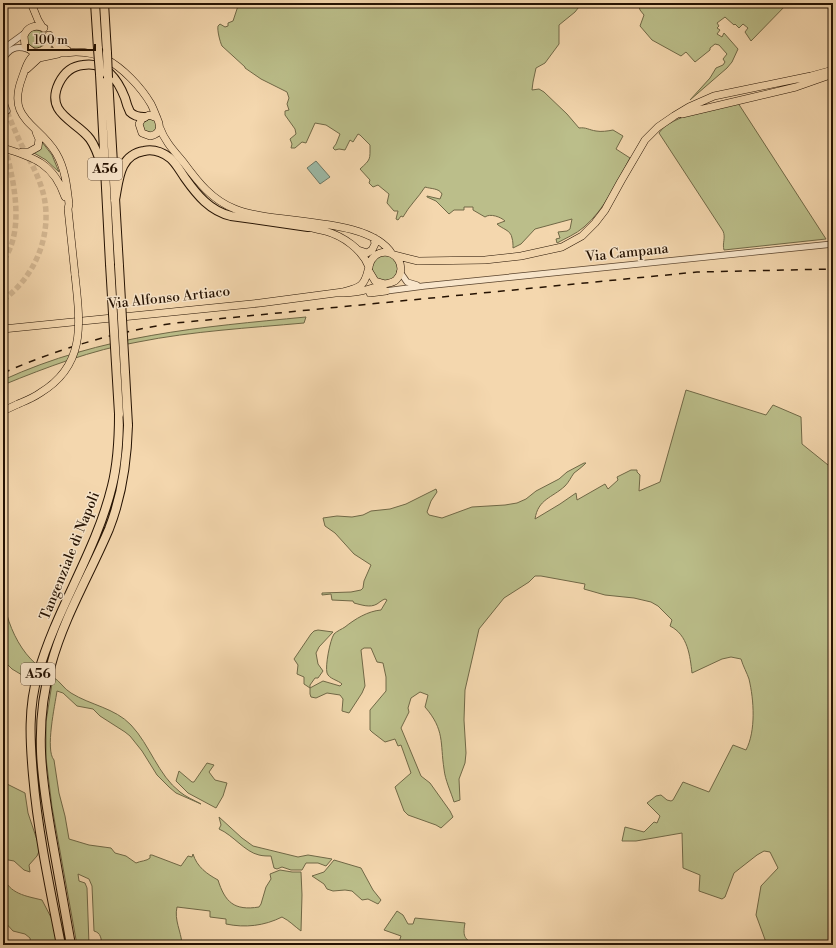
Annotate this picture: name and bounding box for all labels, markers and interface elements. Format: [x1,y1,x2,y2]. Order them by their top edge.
scale bar [28,26,95,52]
text: 100 m [34,33,68,48]
road number: A56 [88,158,122,180]
street label: Via Campana [584,240,670,266]
street label: Via Alfonso Artiaco [106,283,231,313]
street label: Tangenziale di Napoli [36,489,104,623]
road number: A56 [21,663,55,685]

